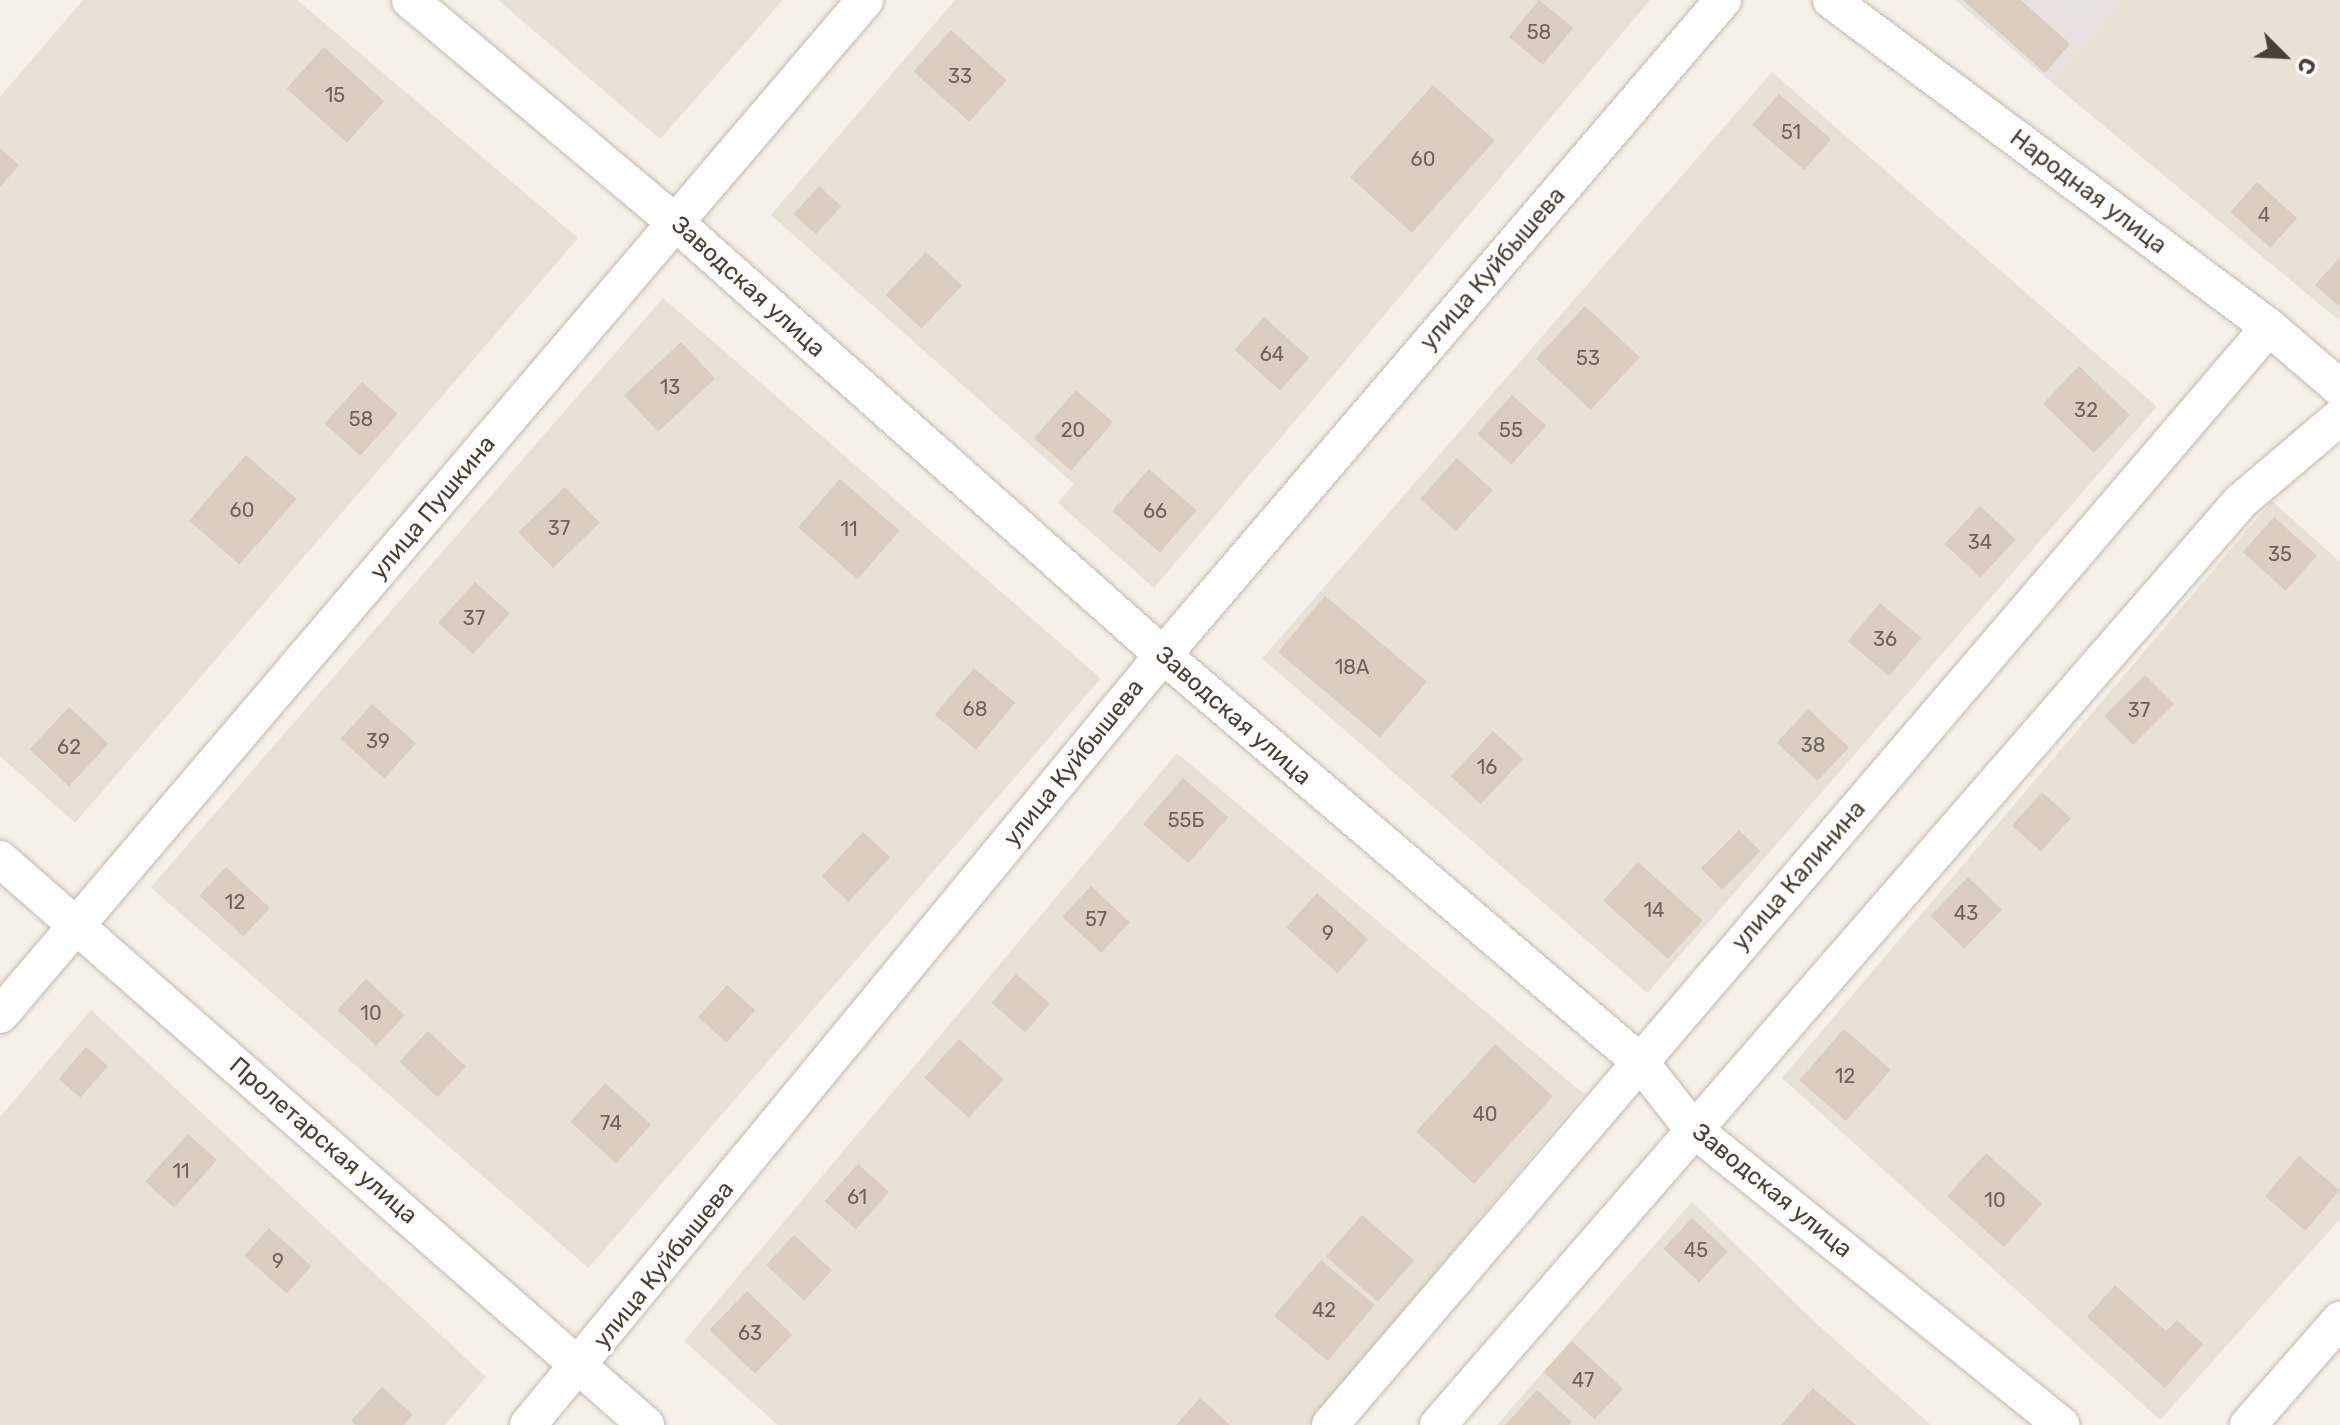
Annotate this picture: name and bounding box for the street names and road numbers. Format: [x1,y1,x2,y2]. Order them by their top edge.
street label: Народная улица [2004,124,2172,260]
street label: улица Куйбышева [1414,182,1572,356]
street label: Заводская улица [665,210,831,364]
street label: улица Пушкина [364,430,502,586]
street label: Заводская улица [1149,640,1317,792]
street label: улица Куйбышева [998,674,1150,852]
street label: улица Калинина [1726,795,1872,957]
street label: Пролетарская улица [223,1052,423,1230]
street label: Заводская улица [1686,1118,1858,1264]
street label: улица Куйбышева [588,1176,740,1354]

